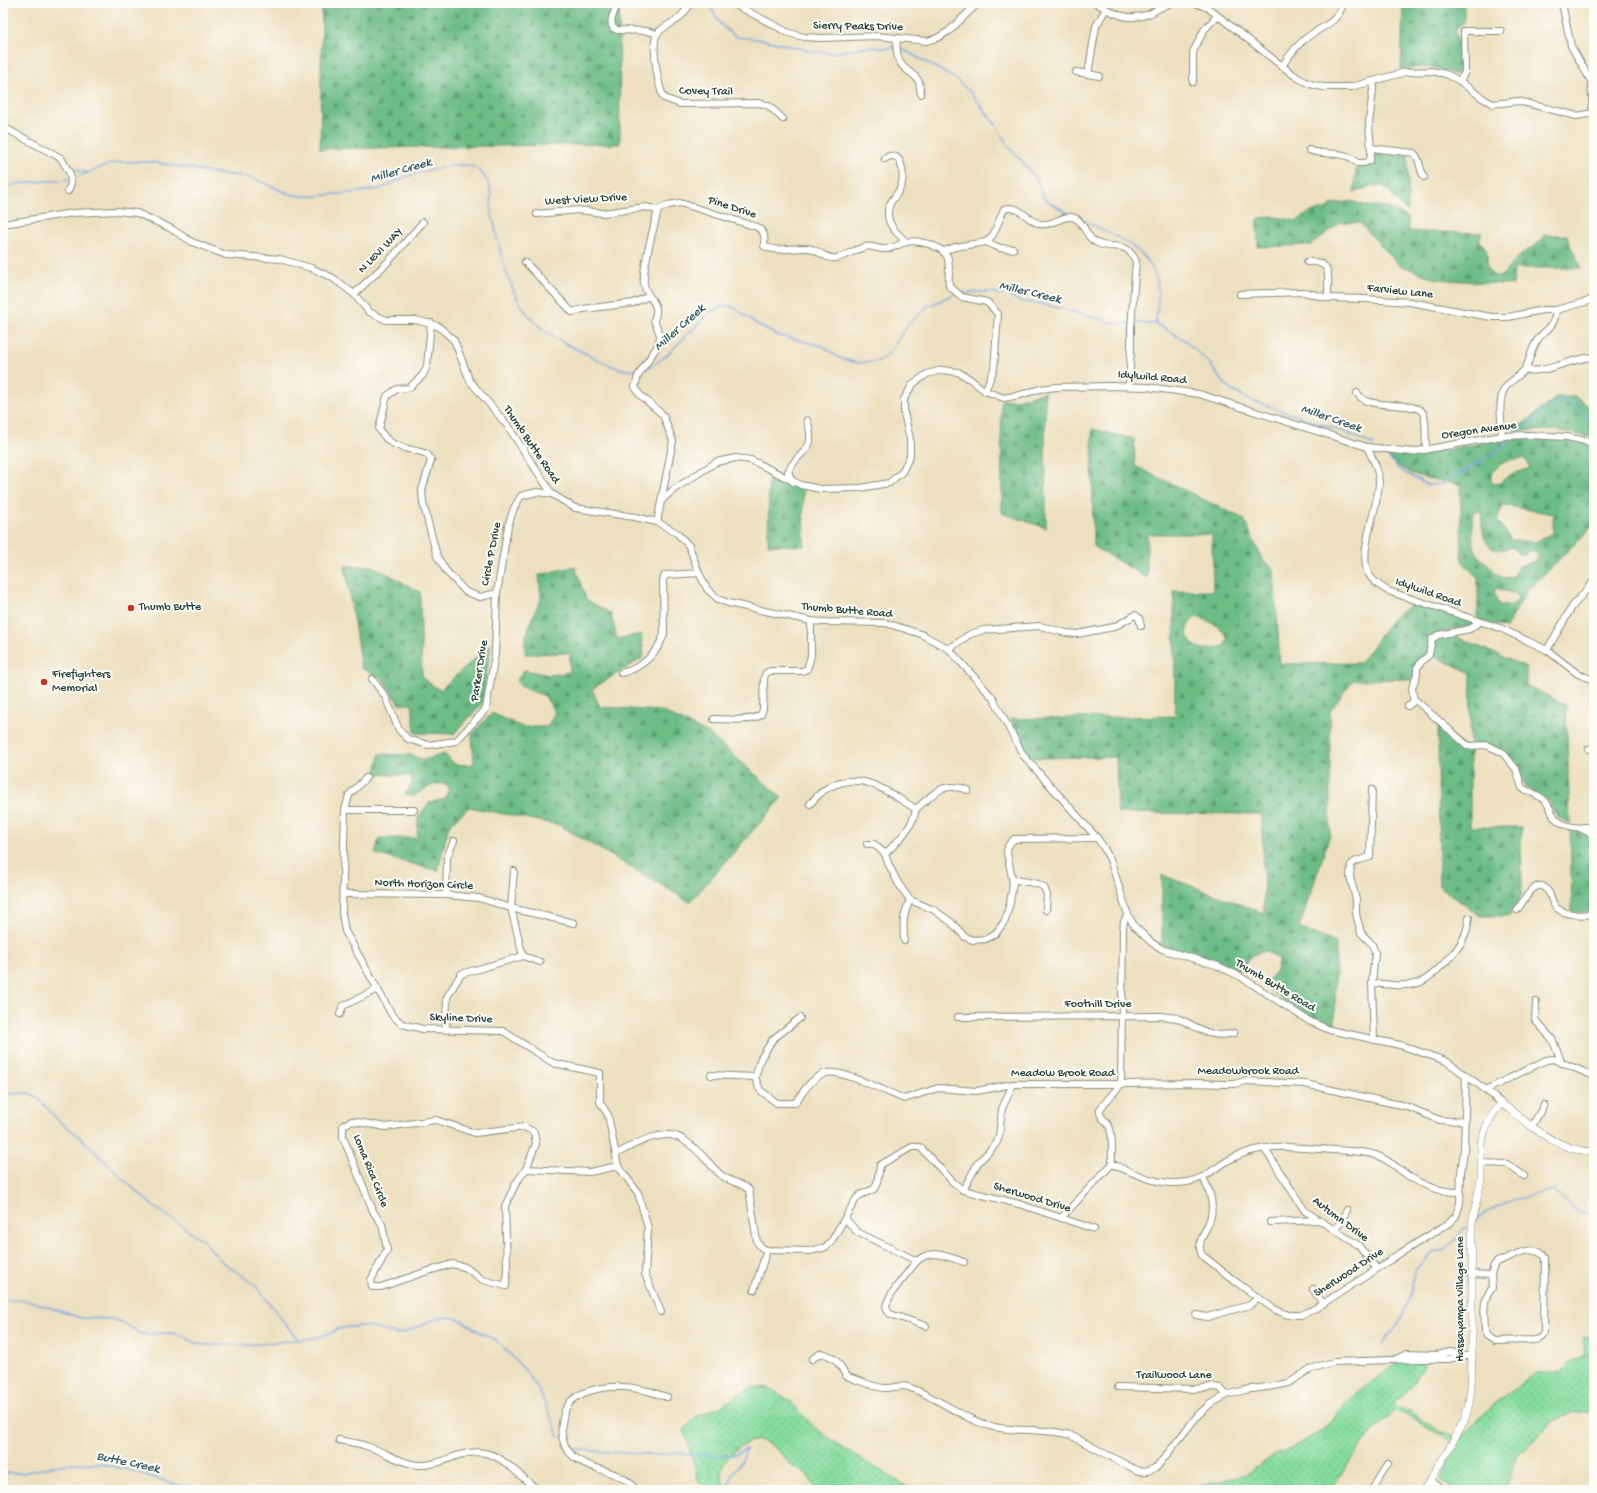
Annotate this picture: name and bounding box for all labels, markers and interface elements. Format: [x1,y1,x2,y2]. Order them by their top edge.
street label: Sierry Peaks Drive [813,19,904,35]
street label: Covey Trail [679,85,733,99]
water label: Miller Creek [369,155,434,187]
street label: West View Drive [545,191,628,209]
street label: Pine Drive [705,193,759,223]
street label: N LEVI WAY [356,225,406,277]
water label: Miller Creek [998,279,1063,308]
street label: Farview Lane [1365,281,1434,303]
water label: Miller Creek [652,301,709,355]
street label: Idylwild Road [1117,368,1188,388]
street label: Thumb Butte Road [499,402,563,488]
water label: Miller Creek [1299,402,1364,437]
street label: Oregon Avenue [1441,419,1518,443]
street label: Circle P Drive [479,520,505,587]
street label: Idylwild Road [1393,575,1464,611]
street label: Thumb Butte Road [800,600,894,622]
place label: Thumb Butte [138,601,202,615]
marker: Thumb Butte [126,603,136,613]
street label: Parker Drive [468,638,492,704]
place label: Firefighters Memorial [51,668,111,696]
marker: Firefighters Memorial [39,677,49,687]
street label: North Horizon Circle [374,876,474,894]
street label: Thumb Butte Road [1231,956,1319,1016]
street label: Foothill Drive [1064,998,1132,1012]
street label: Skyline Drive [429,1011,494,1027]
street label: Meadowbrook Road [1197,1065,1300,1079]
street label: Meadow Brook Road [1011,1067,1116,1081]
street label: Loma Rica Circle [349,1133,391,1210]
street label: Sherwood Drive [992,1180,1073,1217]
street label: Autumn Drive [1309,1194,1371,1246]
street label: Hassayampa Village Lane [1454,1235,1468,1362]
street label: Sherwood Drive [1312,1245,1387,1301]
street label: Trailwood Lane [1135,1369,1212,1383]
water label: Butte Creek [95,1449,162,1477]

